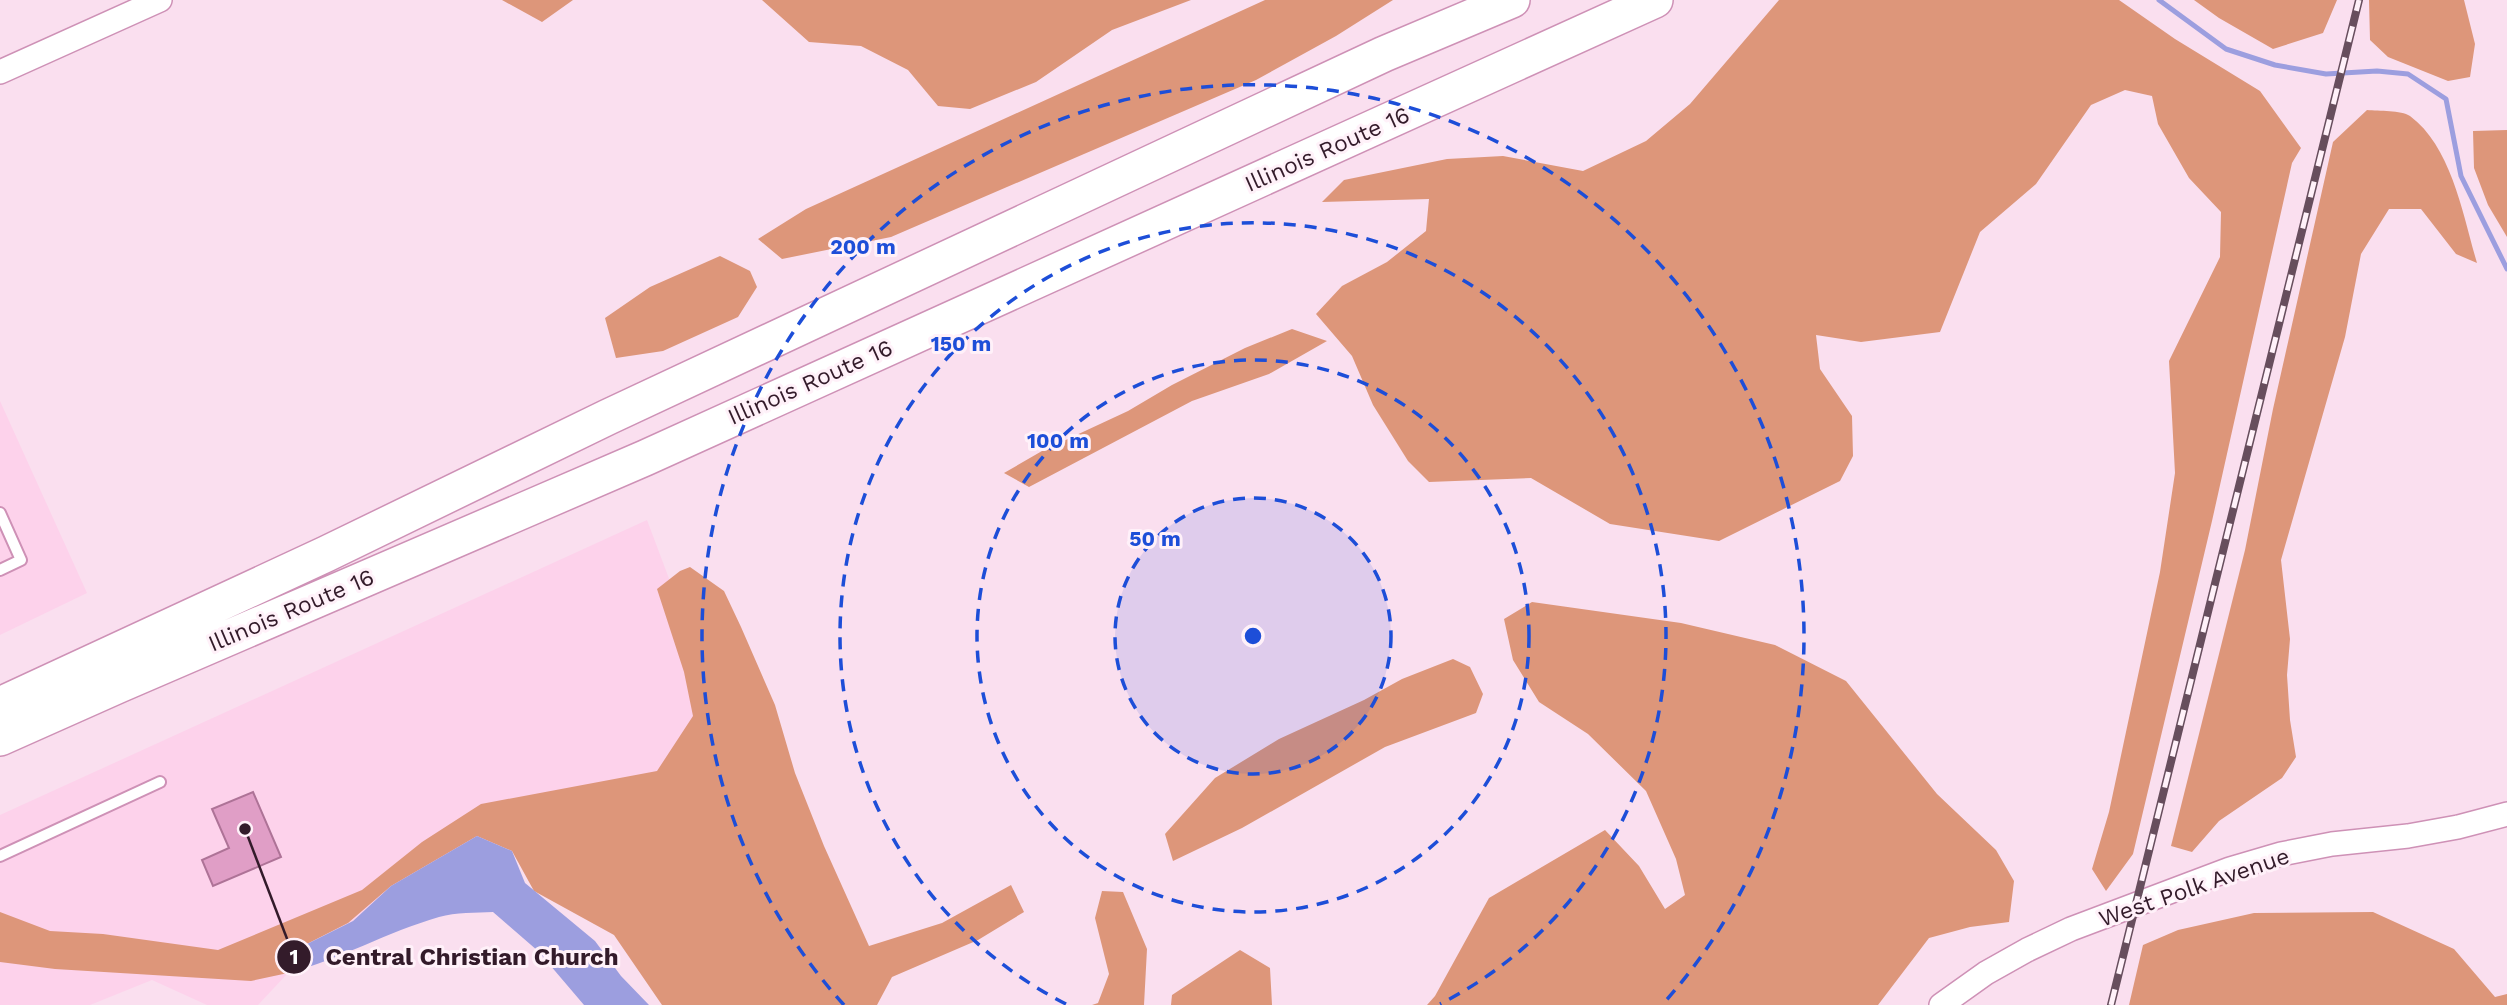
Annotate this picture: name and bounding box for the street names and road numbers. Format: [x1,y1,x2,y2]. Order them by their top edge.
street label: Illinois Route 16 [1241,101,1414,198]
street label: Illinois Route 16 [724,334,897,431]
street label: Illinois Route 16 [204,563,378,657]
street label: West Polk Avenue [2095,842,2293,933]

